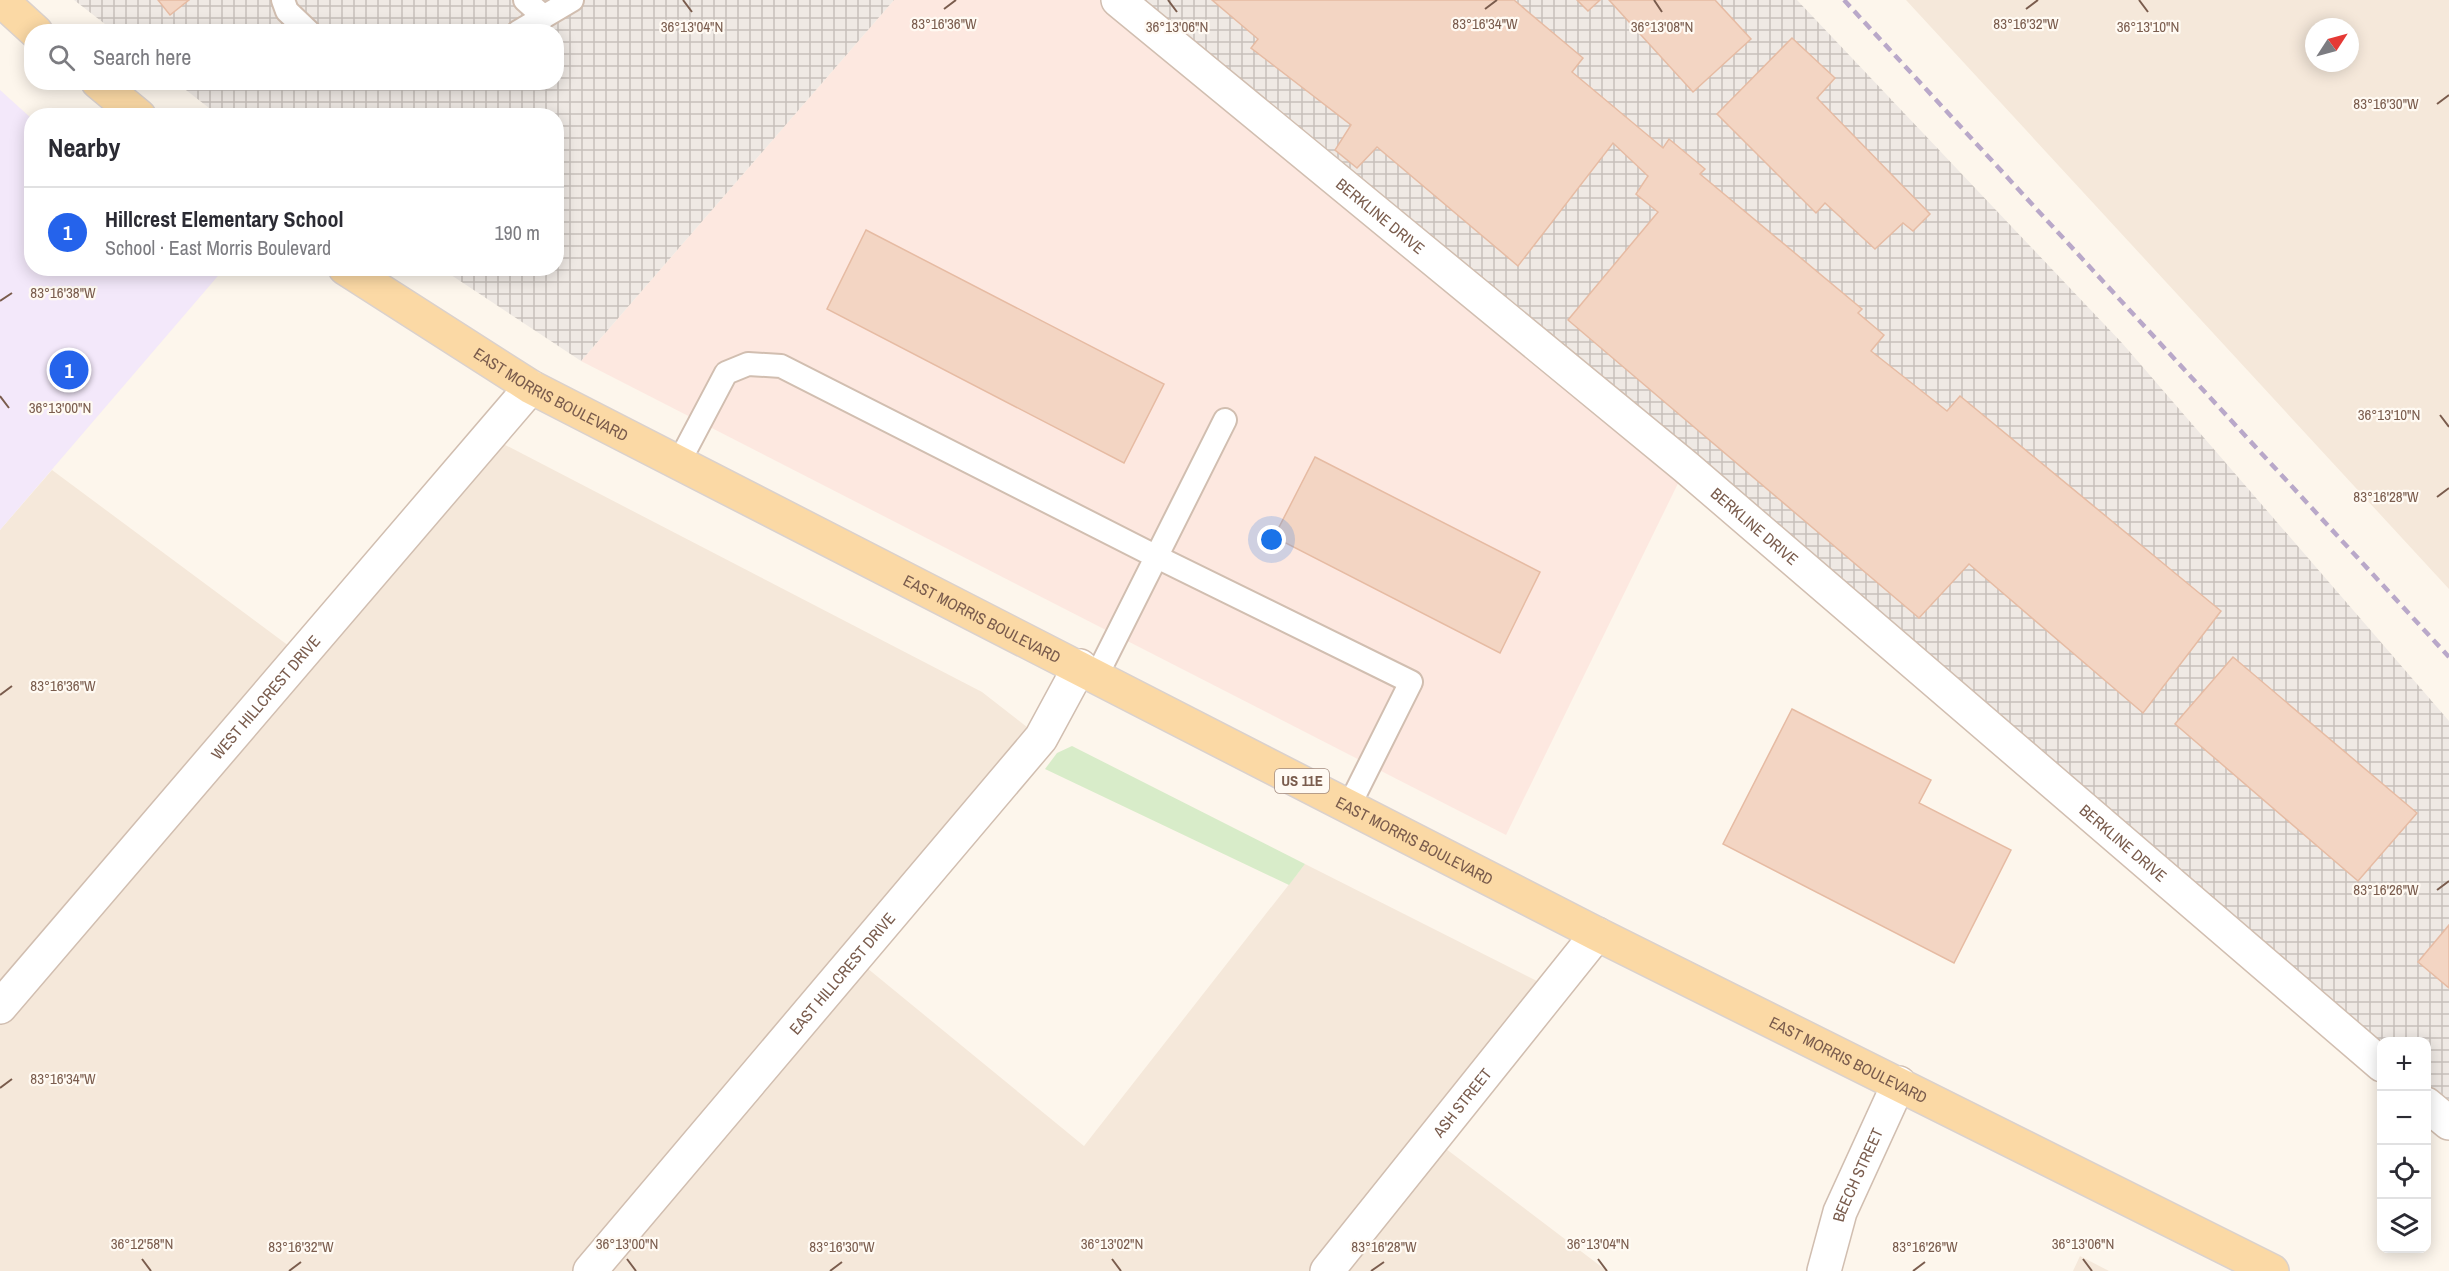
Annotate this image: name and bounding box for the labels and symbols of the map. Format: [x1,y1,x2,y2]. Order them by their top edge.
text: 83°16'36"W [911,13,977,34]
text: 83°16'34"W [1452,13,1518,34]
text: 83°16'32"W [1993,13,2059,34]
text: 36°13'04"N [661,16,723,37]
text: 36°13'06"N [1146,16,1208,37]
text: 36°13'08"N [1631,16,1693,37]
text: 36°13'10"N [2117,16,2179,37]
north arrow [2305,18,2359,72]
text: 83°16'30"W [2353,93,2419,114]
street label: BERKLINE DRIVE [1332,173,1430,259]
text: 83°16'38"W [30,282,96,303]
street label: EAST MORRIS BOULEVARD [470,342,632,446]
pin: 1 [50,348,88,392]
text: 36°13'00"N [29,397,91,418]
text: 36°13'10"N [2358,404,2420,425]
street label: BERKLINE DRIVE [1706,482,1803,570]
text: 83°16'28"W [2353,486,2419,507]
your location [1257,525,1286,554]
street label: EAST MORRIS BOULEVARD [900,569,1065,668]
street label: WEST HILLCREST DRIVE [206,630,325,764]
text: 83°16'36"W [30,675,96,696]
road number: US 11E [1275,769,1329,793]
street label: EAST MORRIS BOULEVARD [1332,791,1497,890]
street label: BERKLINE DRIVE [2075,799,2172,887]
text: 83°16'26"W [2353,879,2419,900]
street label: EAST HILLCREST DRIVE [784,908,900,1039]
street label: EAST MORRIS BOULEVARD [1766,1011,1931,1108]
street label: ASH STREET [1427,1063,1496,1142]
text: 83°16'34"W [30,1068,96,1089]
street label: BEECH STREET [1827,1124,1888,1224]
text: 36°12'58"N [111,1233,173,1254]
text: 36°13'00"N [596,1233,658,1254]
text: 36°13'02"N [1081,1233,1143,1254]
text: 36°13'04"N [1567,1233,1629,1254]
text: 36°13'06"N [2052,1233,2114,1254]
text: 83°16'32"W [268,1236,334,1257]
text: 83°16'30"W [809,1236,875,1257]
text: 83°16'28"W [1351,1236,1417,1257]
text: 83°16'26"W [1892,1236,1958,1257]

